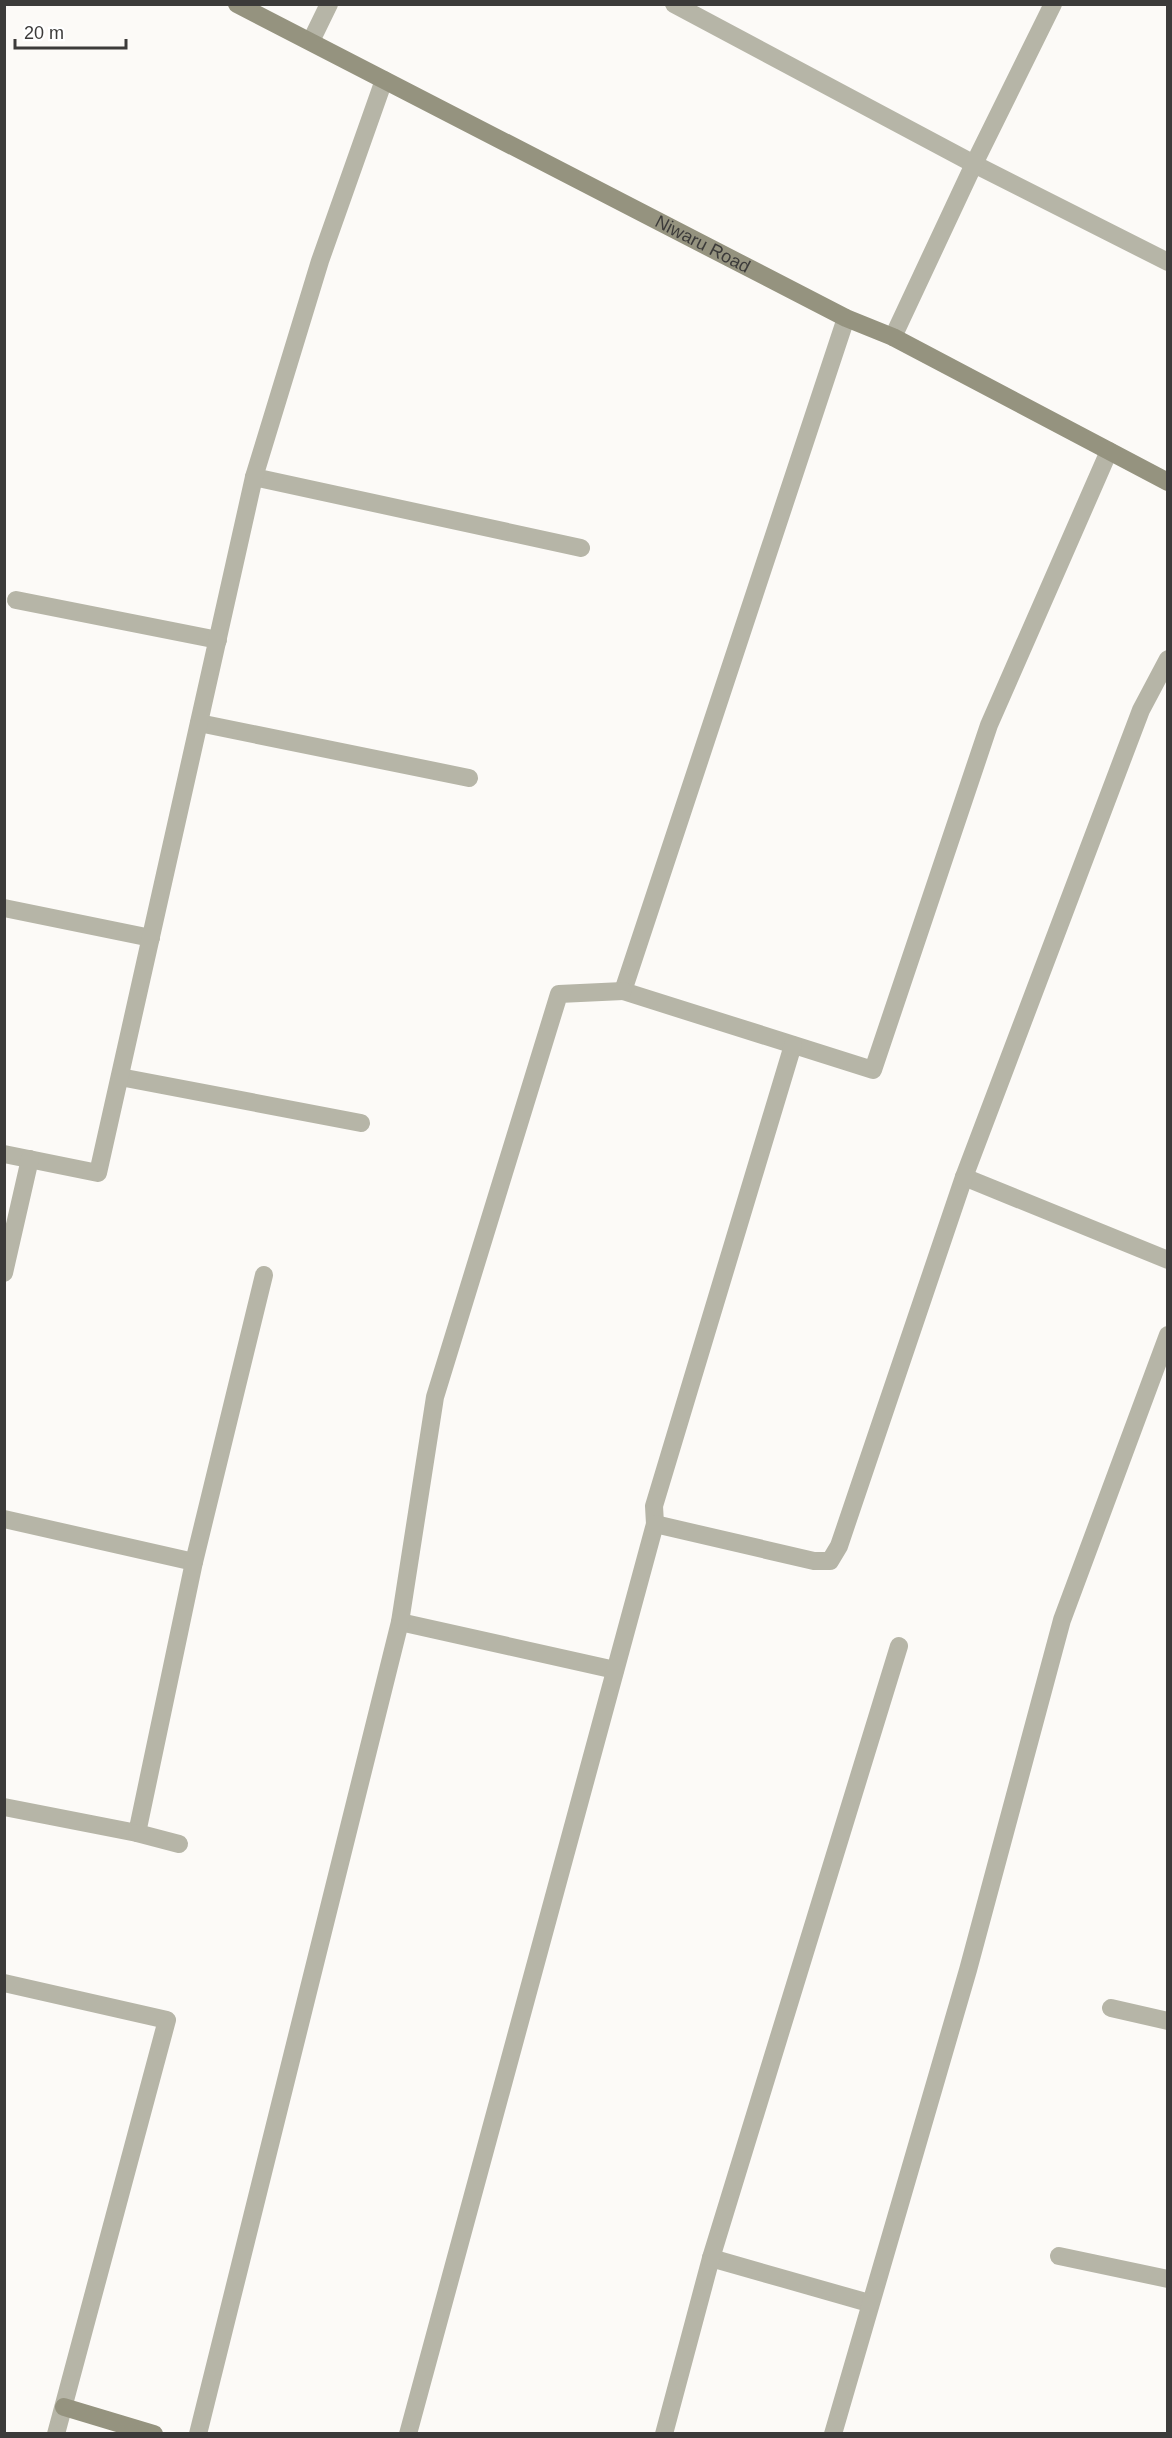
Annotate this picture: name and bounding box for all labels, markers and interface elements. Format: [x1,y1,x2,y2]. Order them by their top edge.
scale bar [15,12,126,50]
text: 20 m [24,23,64,43]
street label: Niwaru Road [652,211,754,277]

